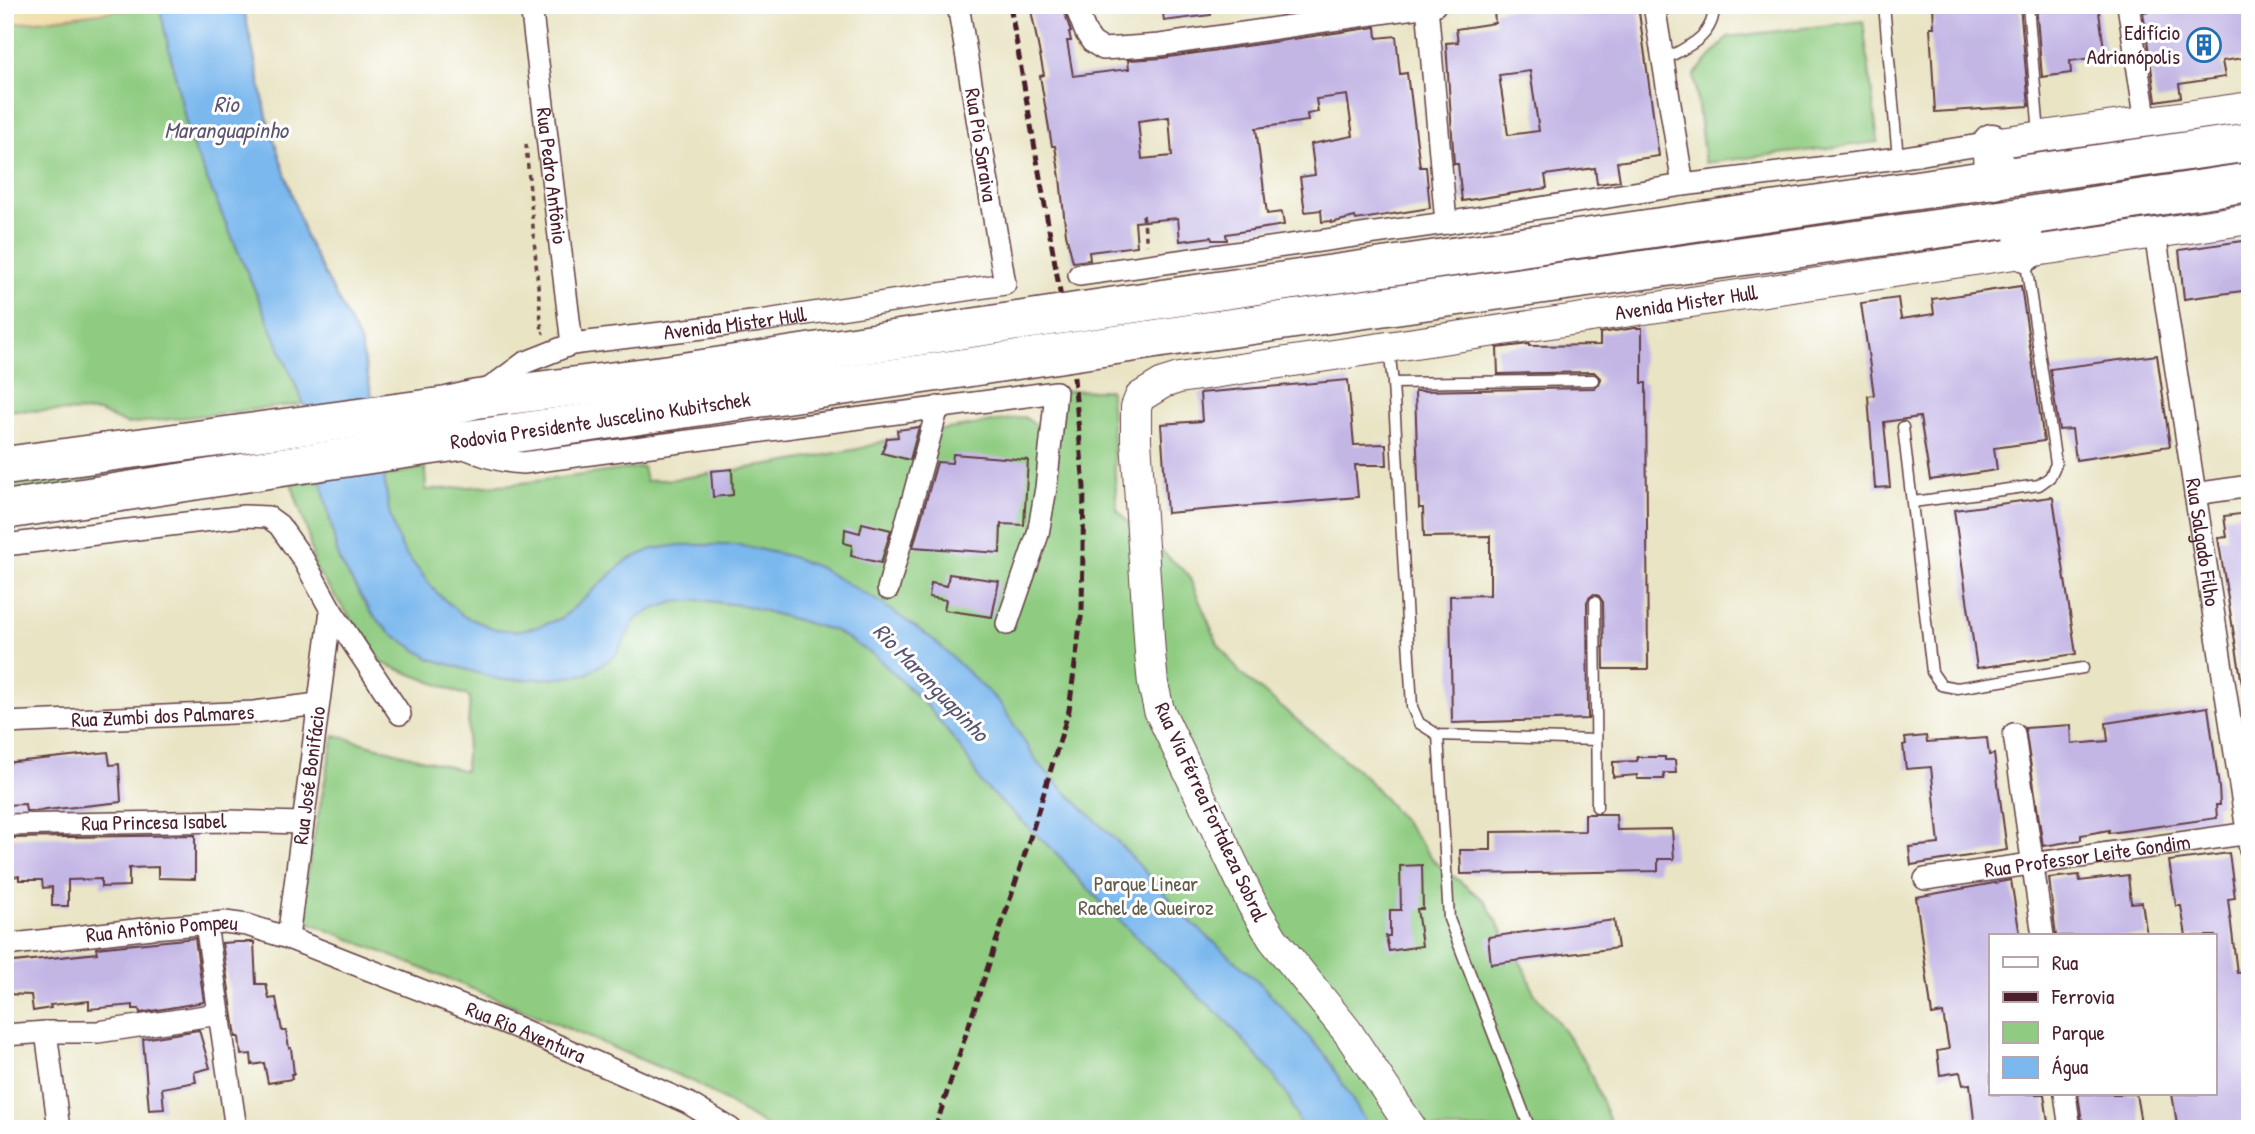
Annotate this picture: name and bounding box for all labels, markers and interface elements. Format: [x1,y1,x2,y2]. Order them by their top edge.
place label: Edifício Adrianópolis [2087,18,2180,71]
building icon: Edifício Adrianópolis [2185,26,2223,64]
street label: Rua Pio Saraiva [958,86,1005,204]
water label: Rio Maranguapinho [164,88,290,146]
street label: Rua Pedro Antônio [530,106,575,246]
street label: Avenida Mister Hull [1613,277,1760,327]
street label: Avenida Mister Hull [662,299,809,347]
street label: Rodovia Presidente Juscelino Kubitschek [448,384,752,456]
street label: Rua Salgado Filho [2179,476,2227,608]
water label: Rio Maranguapinho [866,616,997,750]
street label: Rua Zumbi dos Palmares [71,697,255,734]
street label: Rua Via Férrea Fortaleza Sobral [1148,697,1275,927]
street label: Rua José Bonifácio [285,705,332,846]
street label: Rua Princesa Isabel [81,806,227,838]
street label: Rua Professor Leite Gondim [1982,827,2192,884]
park label: Parque Linear Rachel de Queiroz [1078,869,1214,922]
street label: Rua Antônio Pompeu [84,907,241,950]
legend [1989,934,2216,1096]
text: Rua [2052,948,2078,977]
text: Ferrovia [2051,982,2114,1011]
street label: Rua Rio Aventura [462,994,590,1070]
text: Parque [2052,1018,2105,1047]
text: Água [2052,1052,2088,1081]

